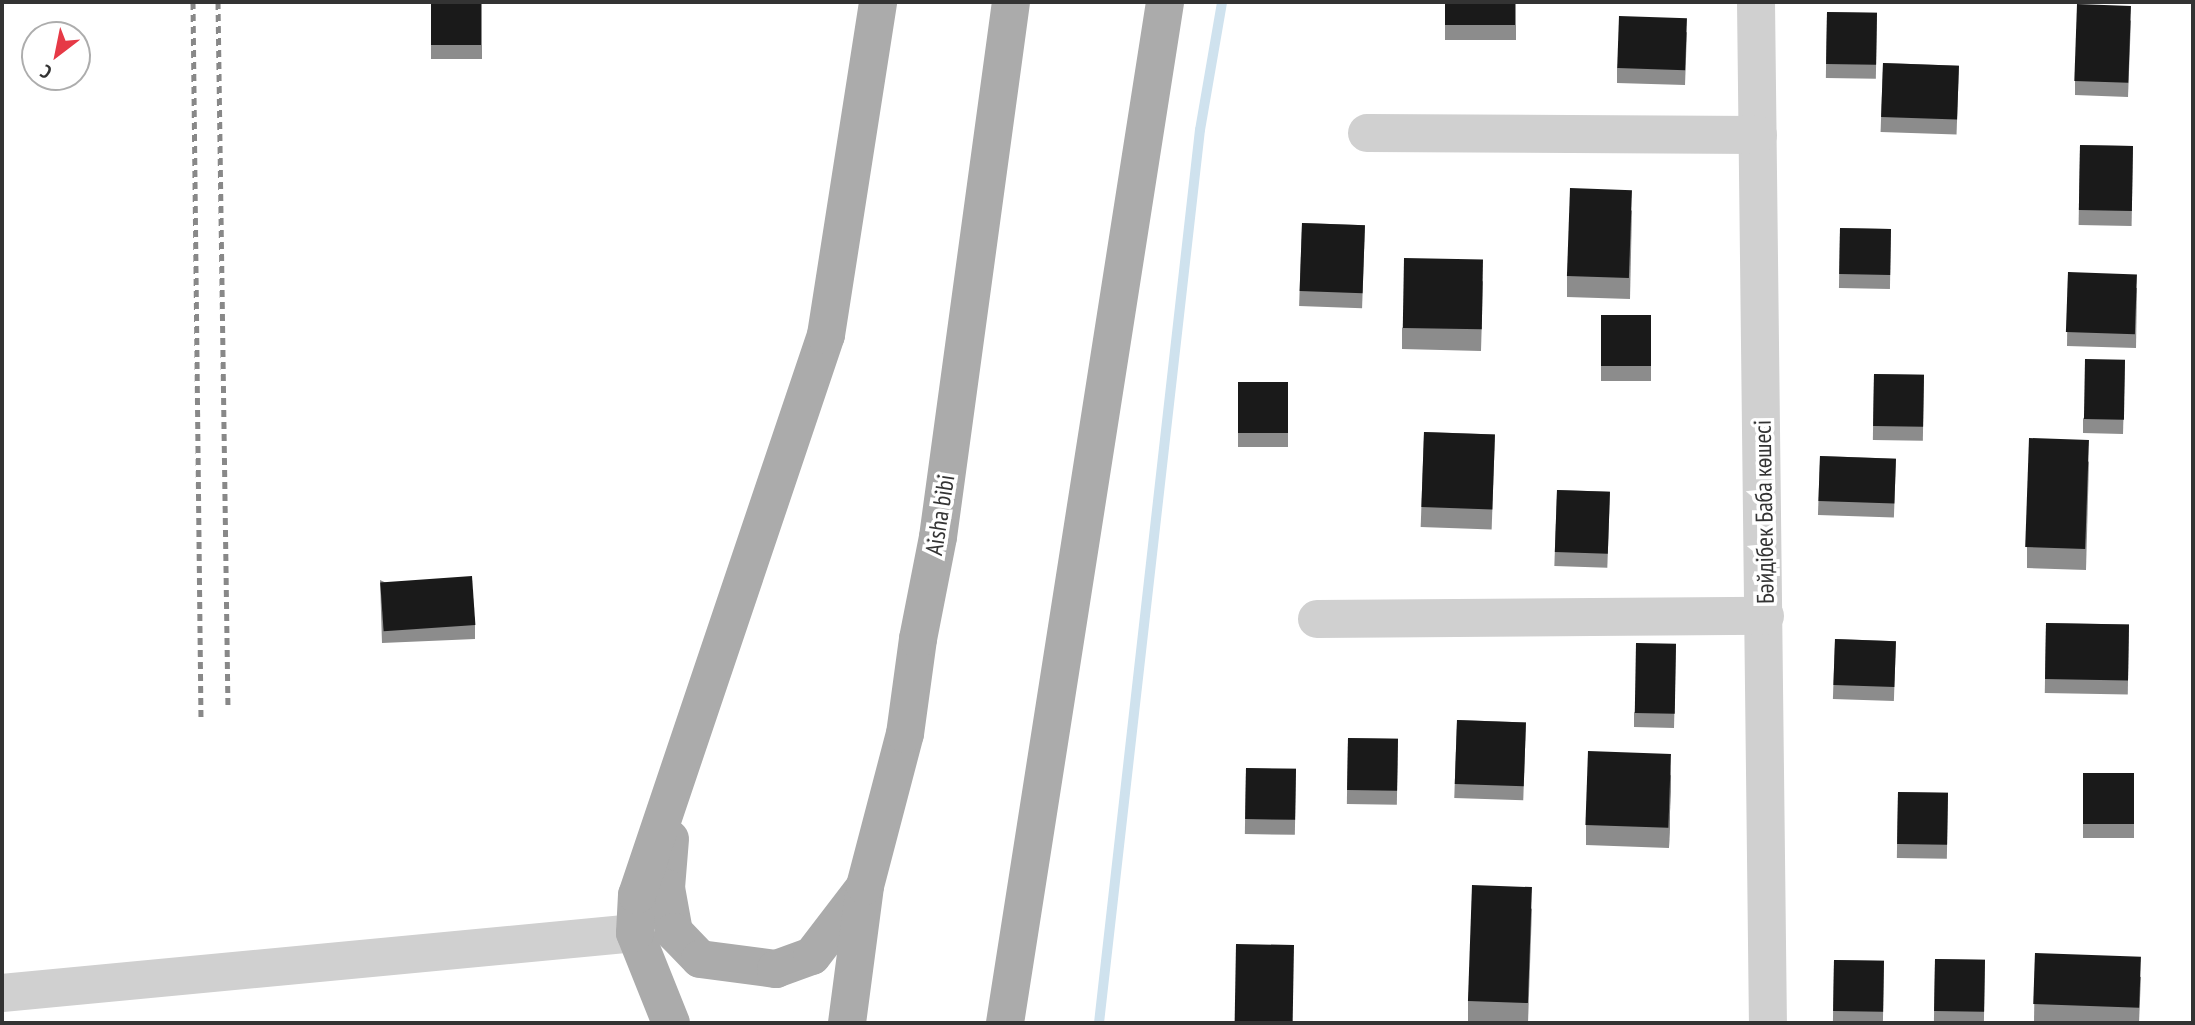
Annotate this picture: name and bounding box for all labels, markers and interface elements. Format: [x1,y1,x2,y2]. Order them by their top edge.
north arrow [21,21,91,91]
text: С [36,60,56,85]
street label: Бәйдібек Баба көшесі [1748,420,1780,604]
street label: Aisha bibi [919,473,961,557]

